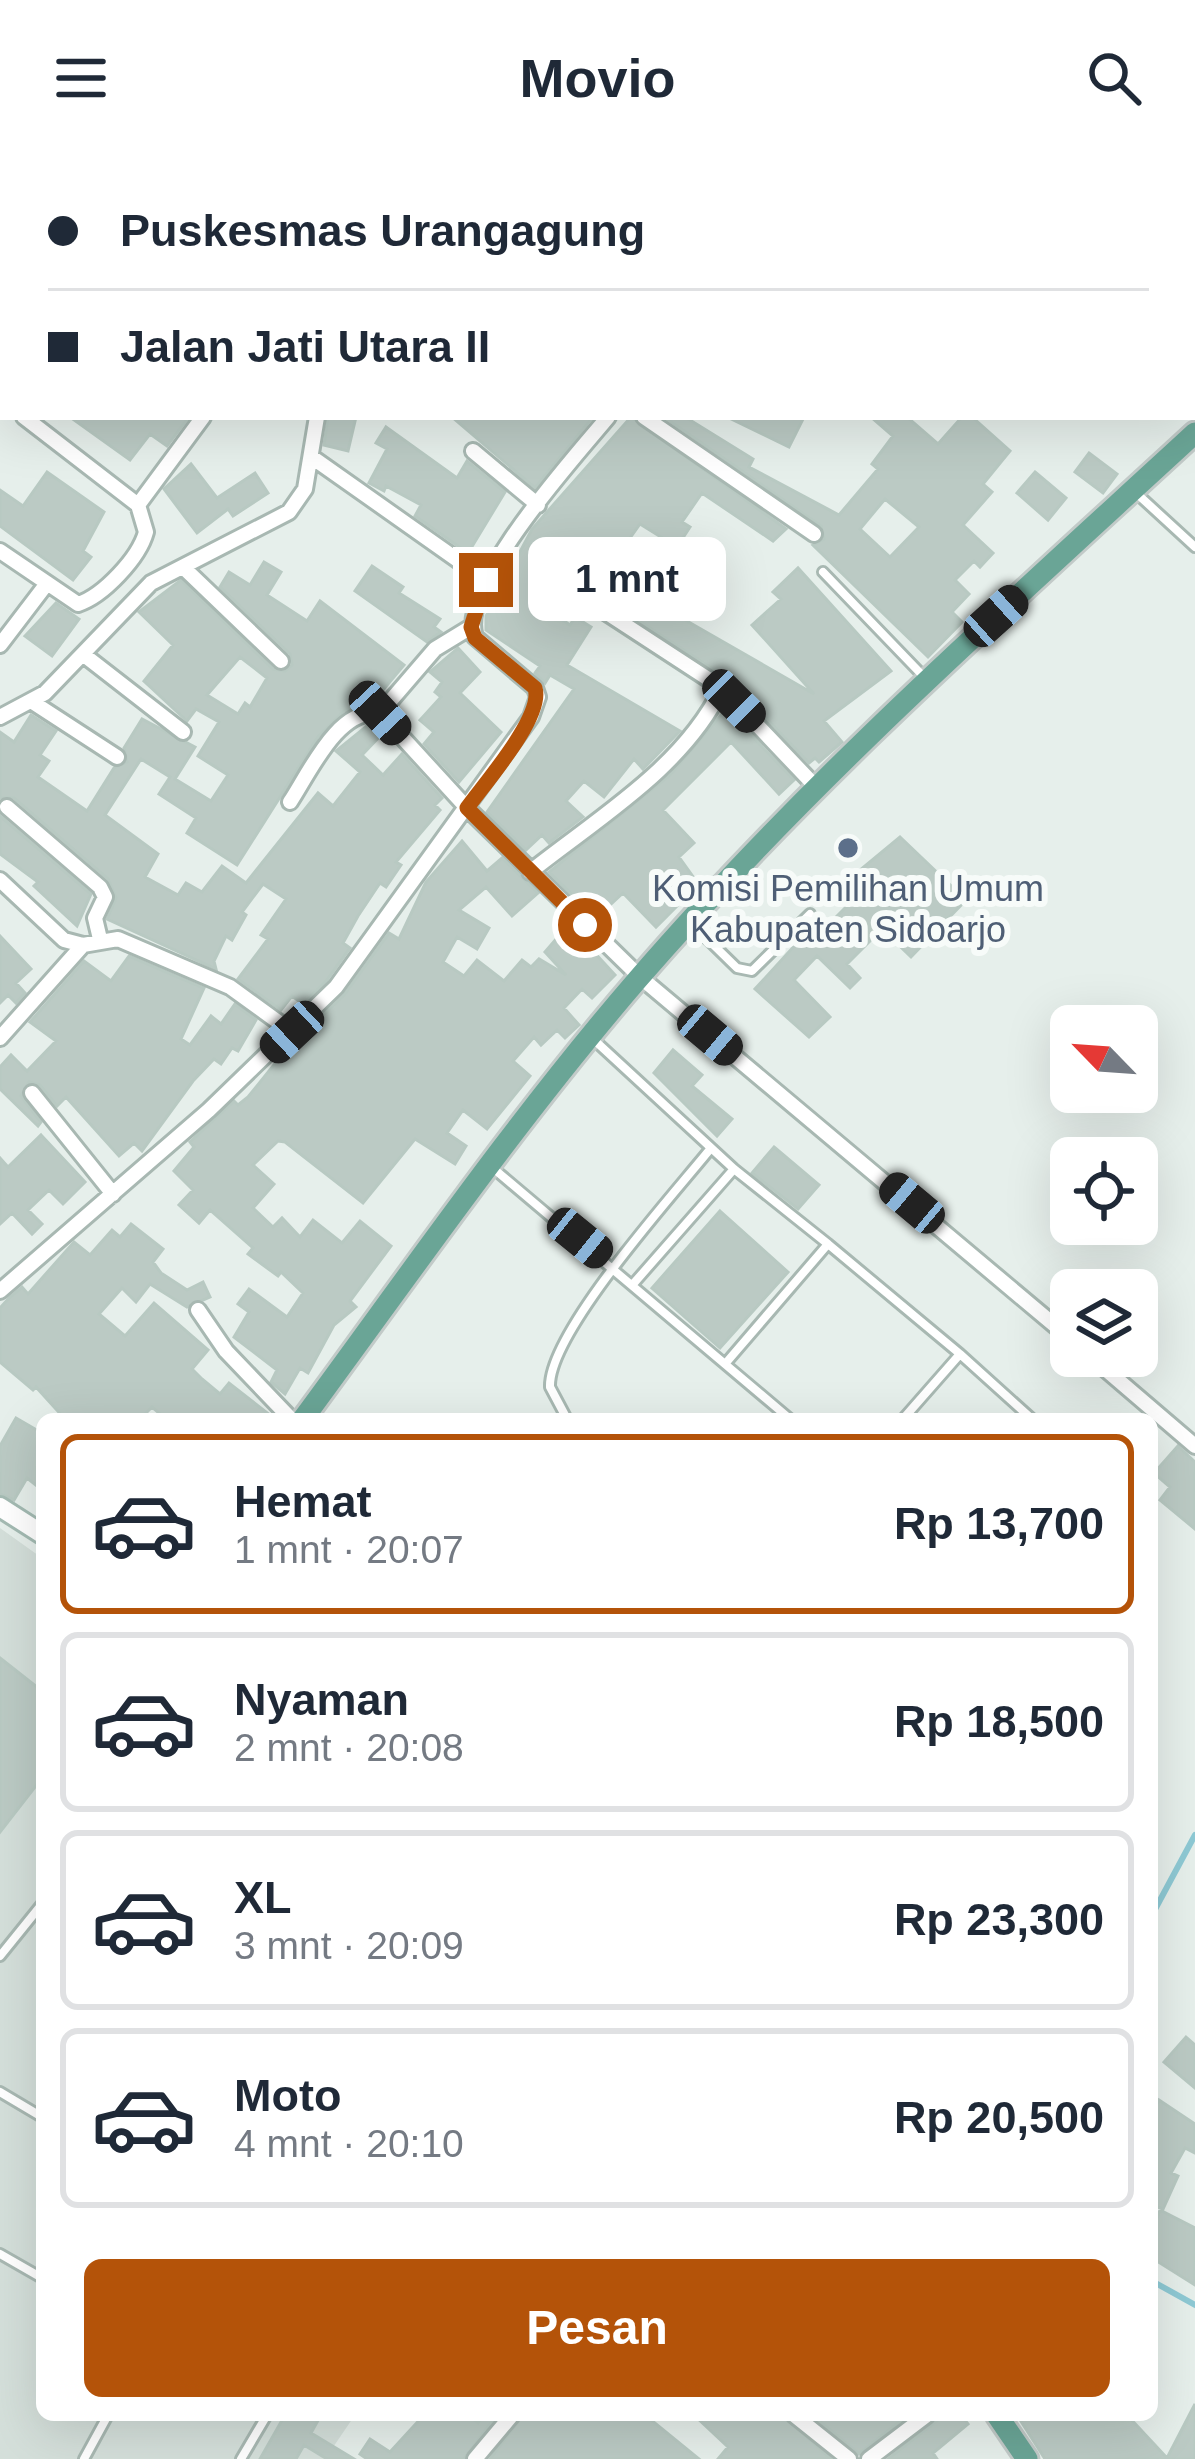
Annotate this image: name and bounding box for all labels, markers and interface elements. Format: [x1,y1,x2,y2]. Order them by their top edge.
icon: menu [48,45,114,111]
icon: search [1081,45,1147,111]
text: Movio [520,48,676,108]
text: Puskesmas Urangagung [120,205,645,256]
text: Jalan Jati Utara II [120,321,490,372]
callout: 1 mnt [528,538,726,622]
route end [459,553,513,607]
text: 1 mnt [575,557,679,600]
car [957,579,1035,653]
car [696,663,772,739]
car [342,674,418,752]
marker: Komisi Pemilihan Umum Kabupaten Sidoarjo [835,835,861,861]
place label: Komisi Pemilihan Umum Kabupaten Sidoarjo [652,868,1044,950]
route start [558,898,612,952]
car [253,994,331,1070]
car [671,998,749,1072]
north arrow [1050,1005,1158,1113]
map controls [1050,1005,1158,1377]
button: locate [1050,1137,1158,1245]
car [873,1166,951,1240]
car [541,1201,619,1275]
button: layers [1050,1269,1158,1377]
icon: car [90,1470,198,1578]
text: Hemat [234,1476,372,1527]
text: Rp 13,700 [894,1498,1104,1549]
text: 1 mnt · 20:07 [234,1528,464,1571]
icon: car [90,1668,198,1776]
text: Nyaman [234,1674,409,1725]
text: Rp 18,500 [894,1696,1104,1747]
text: 2 mnt · 20:08 [234,1726,464,1769]
icon: car [90,1866,198,1974]
text: XL [234,1872,292,1923]
text: Rp 23,300 [894,1894,1104,1945]
text: 3 mnt · 20:09 [234,1924,464,1967]
icon: car [90,2064,198,2172]
text: Moto [234,2070,341,2121]
text: Rp 20,500 [894,2092,1104,2143]
text: 4 mnt · 20:10 [234,2122,464,2165]
button: Pesan [84,2259,1110,2397]

